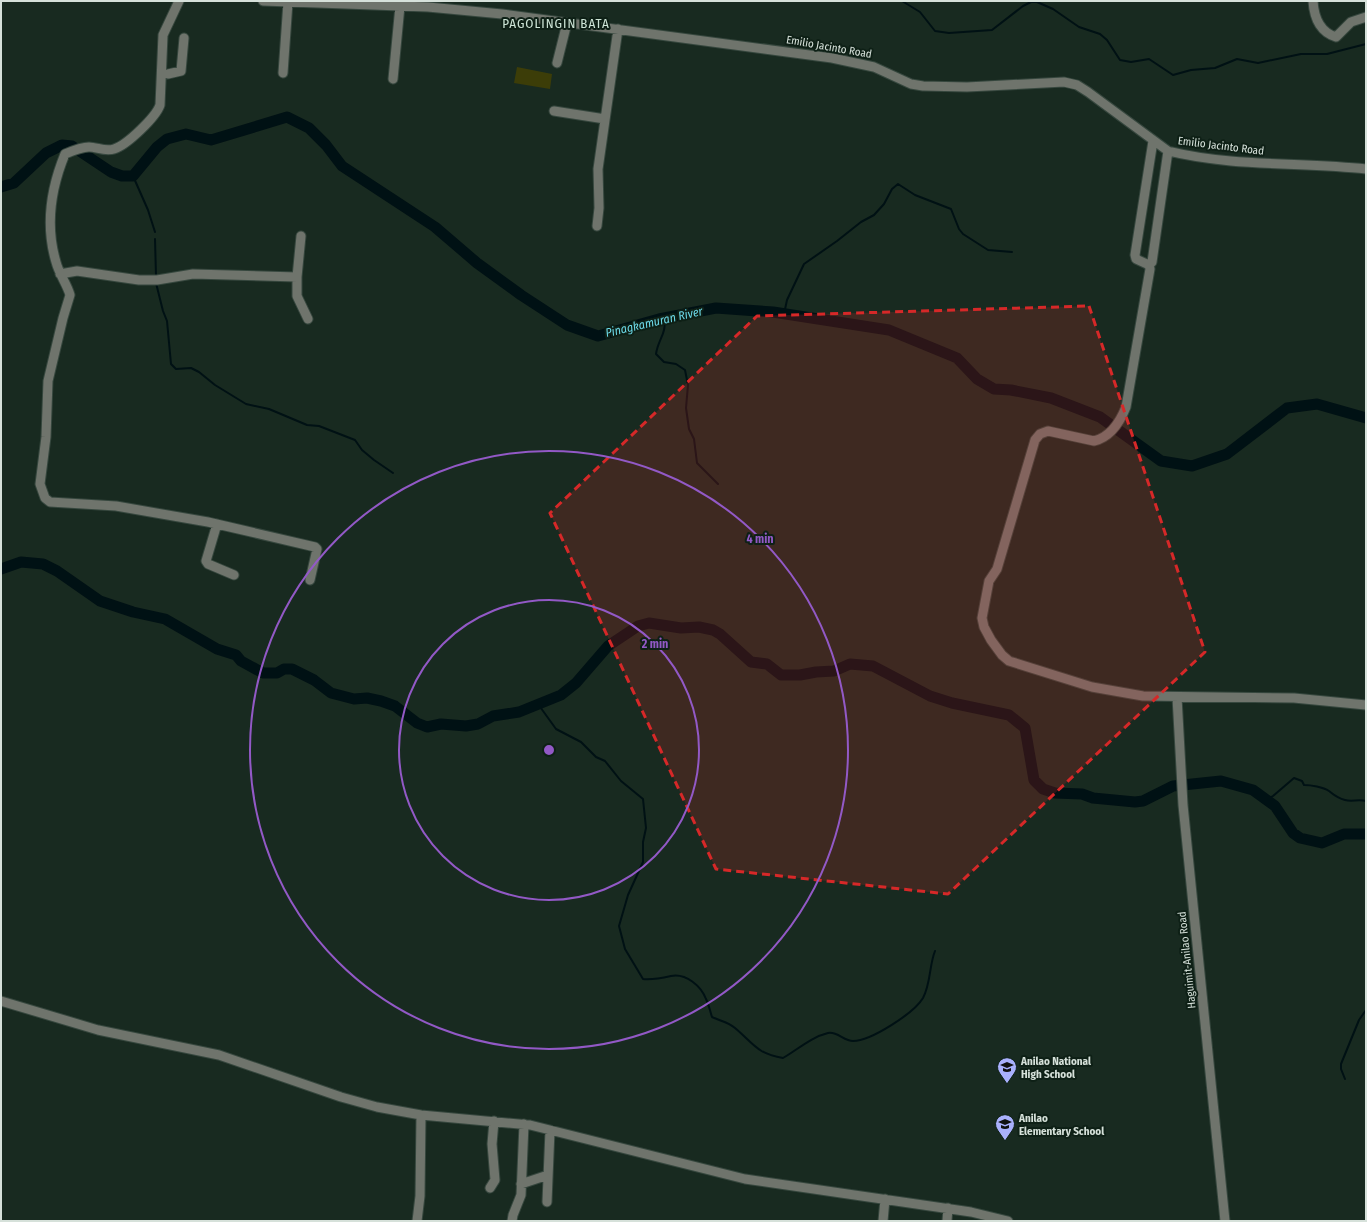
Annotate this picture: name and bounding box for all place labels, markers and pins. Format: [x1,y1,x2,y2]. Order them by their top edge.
centre of rings [542,743,556,757]
place label: Anilao National High School [1020,1055,1092,1081]
school or university icon: Anilao National High School [996,1056,1018,1084]
place label: Anilao Elementary School [1018,1112,1105,1138]
school or university icon: Anilao Elementary School [994,1113,1016,1141]

